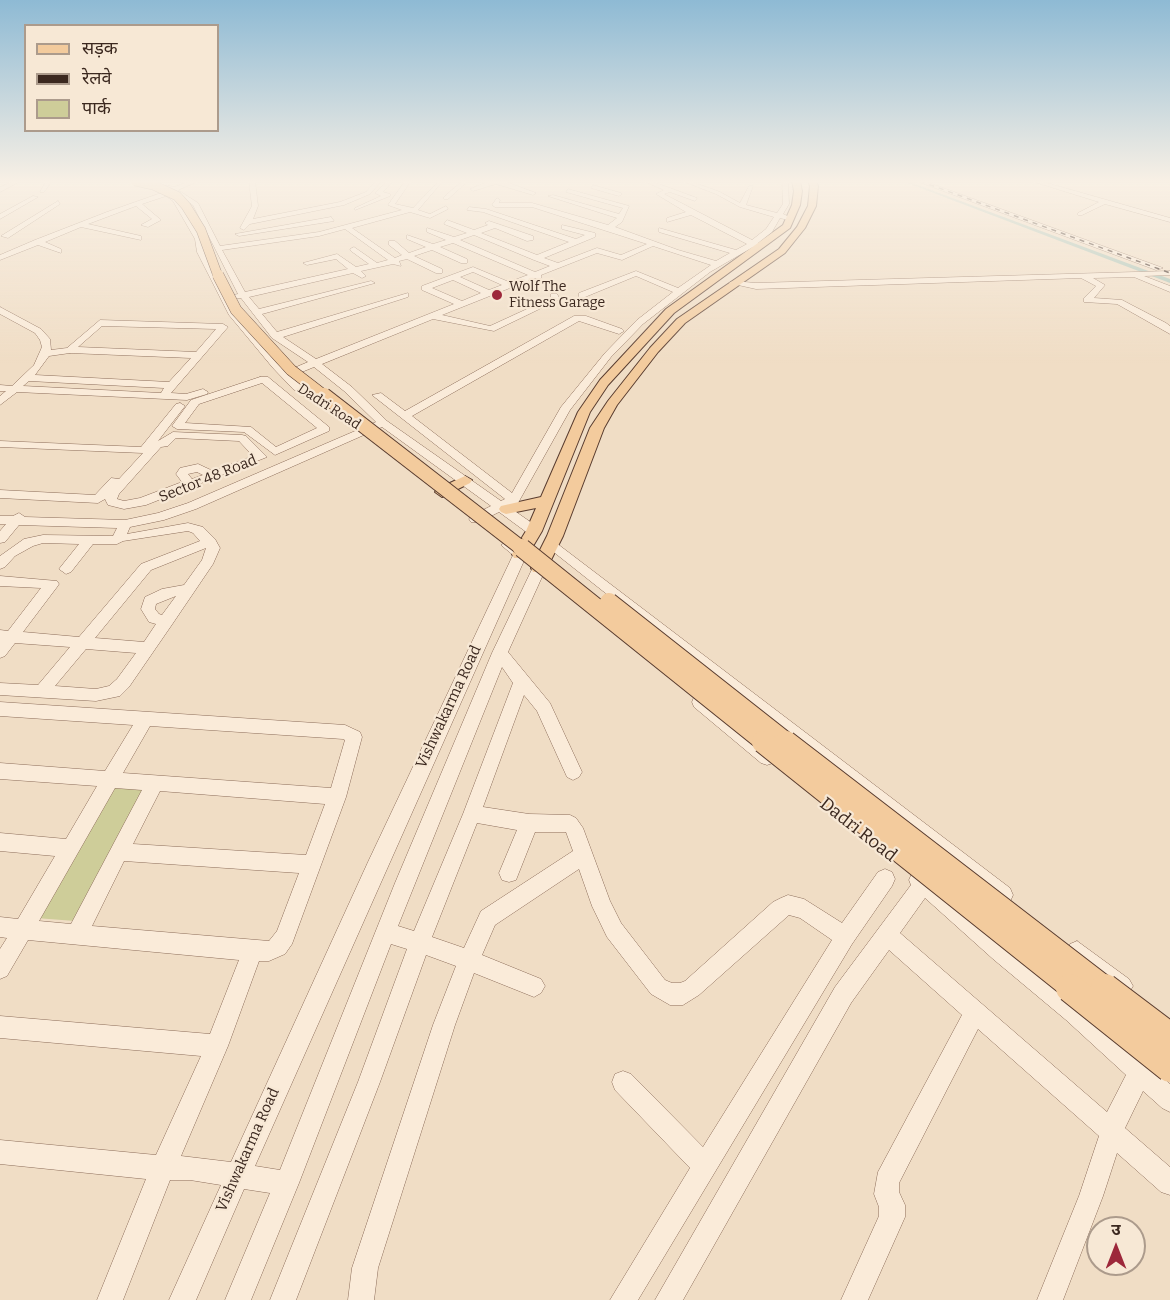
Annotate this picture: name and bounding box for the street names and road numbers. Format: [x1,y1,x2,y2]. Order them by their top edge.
street label: Dadri Road [294,380,364,434]
street label: Sector 48 Road [156,451,260,507]
street label: Vishwakarma Road [413,643,485,771]
street label: Dadri Road [815,793,901,867]
street label: Vishwakarma Road [213,1085,283,1215]

